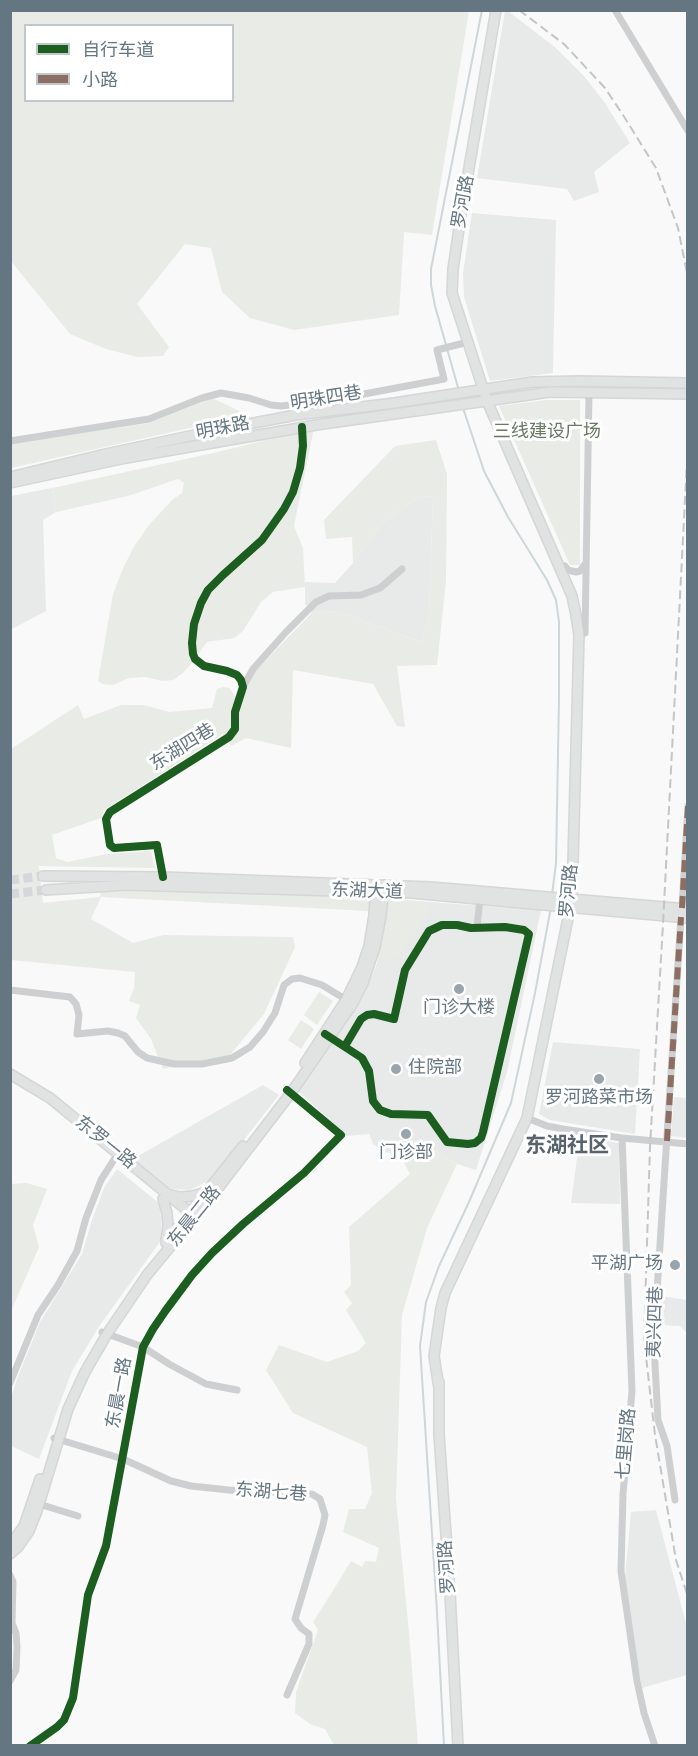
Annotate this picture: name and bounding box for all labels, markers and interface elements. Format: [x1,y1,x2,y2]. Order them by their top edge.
legend [24,24,234,102]
text: 自行车道 [82,36,154,63]
text: 小路 [82,66,118,93]
street label: 罗河路 [449,174,479,230]
street label: 明珠四巷 [289,383,363,415]
street label: 明珠路 [194,413,252,445]
park label: 三线建设广场 [493,422,601,444]
street label: 东湖四巷 [147,720,219,776]
street label: 罗河路 [557,863,583,919]
street label: 东湖大道 [331,880,403,904]
marker: 门诊大楼 [452,982,466,996]
place label: 门诊大楼 [423,998,495,1020]
place label: 住院部 [408,1058,462,1080]
marker: 住院部 [389,1062,403,1076]
marker: 罗河路菜市场 [592,1072,606,1086]
place label: 罗河路菜市场 [545,1088,653,1110]
street label: 东罗一路 [70,1112,140,1174]
marker: 门诊部 [399,1127,413,1141]
district label: 东湖社区 [525,1134,609,1160]
place label: 门诊部 [379,1143,433,1165]
street label: 东晨二路 [164,1182,226,1252]
place label: 平湖广场 [591,1254,663,1276]
marker: 平湖广场 [668,1258,682,1272]
street label: 夷兴四巷 [644,1286,668,1358]
street label: 东晨一路 [103,1356,137,1430]
street label: 七里岗路 [613,1407,641,1481]
street label: 东湖七巷 [234,1480,308,1506]
street label: 罗河路 [435,1539,461,1595]

